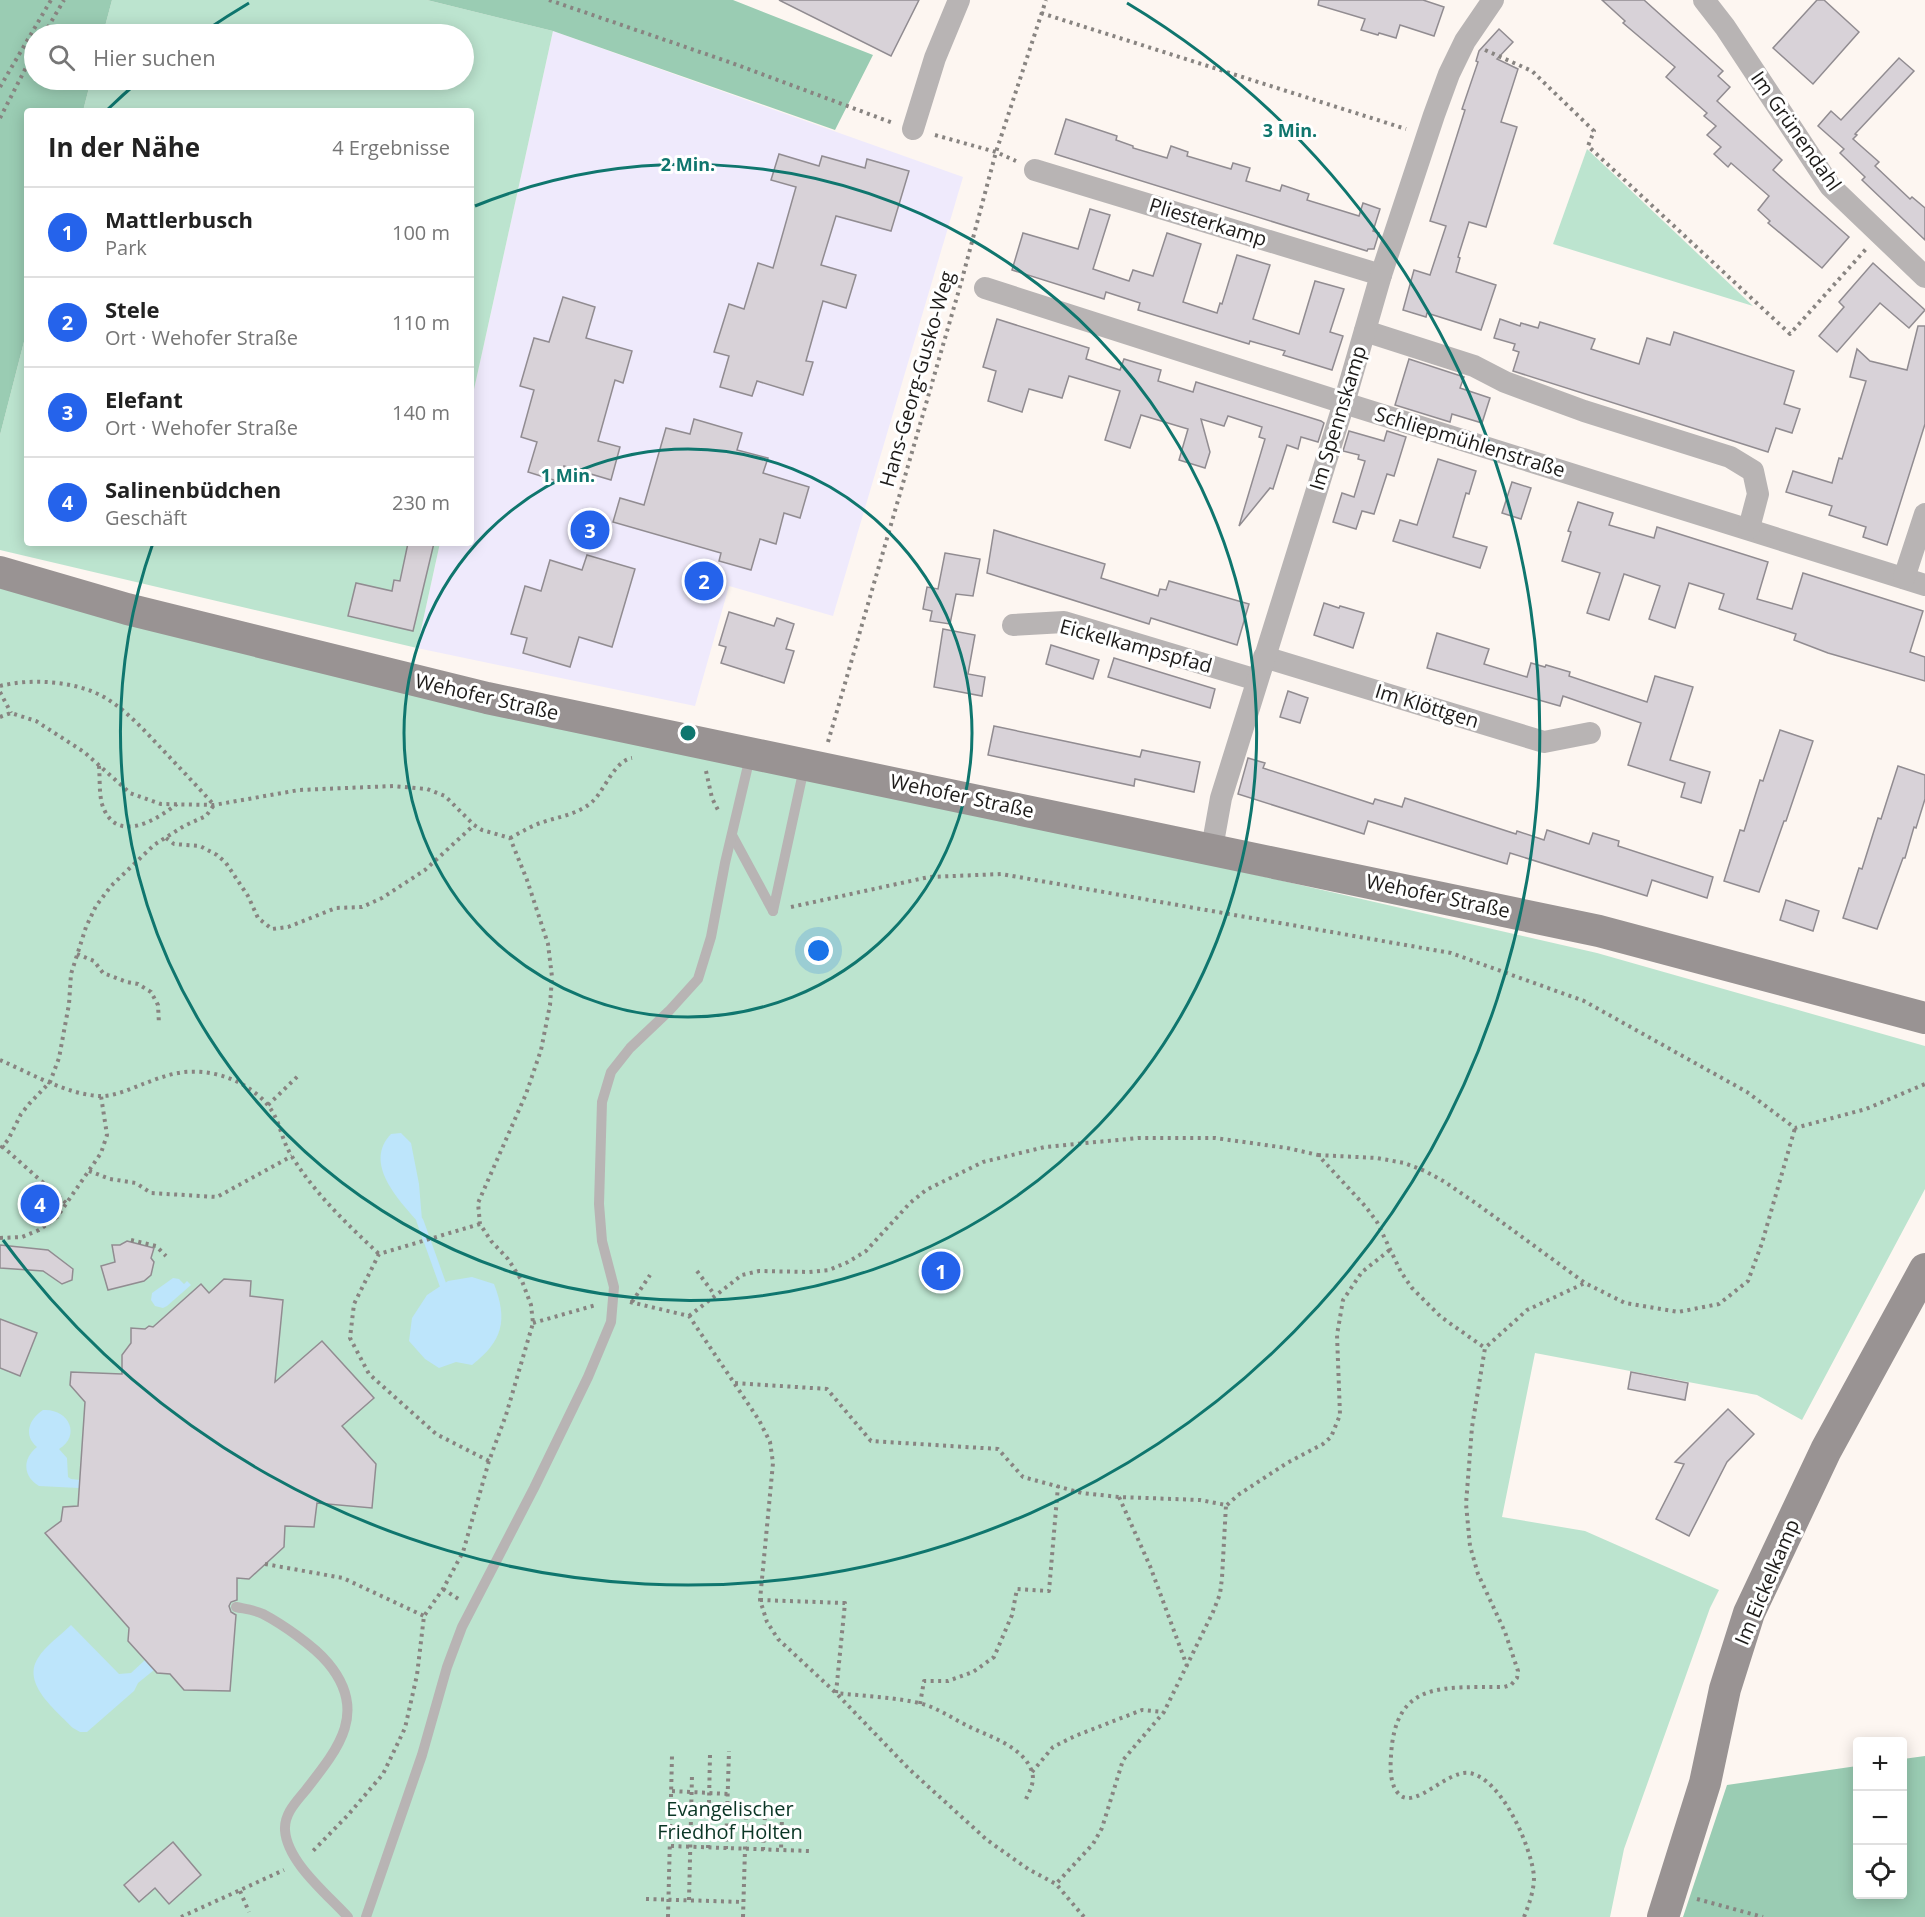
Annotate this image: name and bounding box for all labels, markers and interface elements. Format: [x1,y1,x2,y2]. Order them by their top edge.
search box [24,24,474,90]
icon: search [45,41,78,74]
text: Hier suchen [93,42,216,72]
street label: Im Grünendahl [1745,65,1848,196]
text: 3 Min. [1263,118,1317,142]
text: In der Nähe [48,129,200,165]
text: 4 Ergebnisse [332,134,450,161]
text: 2 Min. [661,152,715,176]
street label: Pliesterkamp [1146,191,1270,252]
text: Mattlerbusch [105,204,253,234]
text: 1 [62,219,73,246]
text: 100 m [392,219,450,246]
text: Park [105,234,147,261]
street label: Hans-Georg-Gusko-Weg [873,268,960,490]
text: Stele [105,294,159,324]
text: 2 [62,309,73,336]
text: 110 m [392,309,450,336]
text: Ort · Wehofer Straße [105,324,298,351]
street label: Im Spennskamp [1303,342,1372,494]
text: Elefant [105,384,183,414]
text: 3 [62,399,73,426]
text: 140 m [392,399,450,426]
street label: Schliepmühlenstraße [1372,400,1569,483]
text: Ort · Wehofer Straße [105,414,298,441]
text: 1 Min. [541,463,595,487]
text: Salinenbüdchen [105,474,281,504]
text: 4 [62,489,73,516]
text: 230 m [392,489,450,516]
text: Geschäft [105,504,187,531]
pin: 3 [570,508,610,552]
pin: 2 [684,558,724,604]
street label: Eickelkampspfad [1057,612,1215,679]
street label: Wehofer Straße [413,667,561,726]
street label: Im Klöttgen [1372,677,1482,734]
centre of rings [678,723,698,743]
street label: Wehofer Straße [888,767,1037,824]
street label: Wehofer Straße [1364,867,1513,924]
your location [804,936,833,965]
pin: 4 [20,1182,60,1226]
pin: 1 [922,1248,960,1294]
street label: Im Eickelkamp [1728,1515,1805,1649]
map controls [1853,1737,1907,1899]
button: + [1853,1737,1907,1791]
button: − [1853,1791,1907,1845]
park label: Evangelischer Friedhof Holten [657,1795,803,1845]
button: locate [1853,1845,1907,1899]

